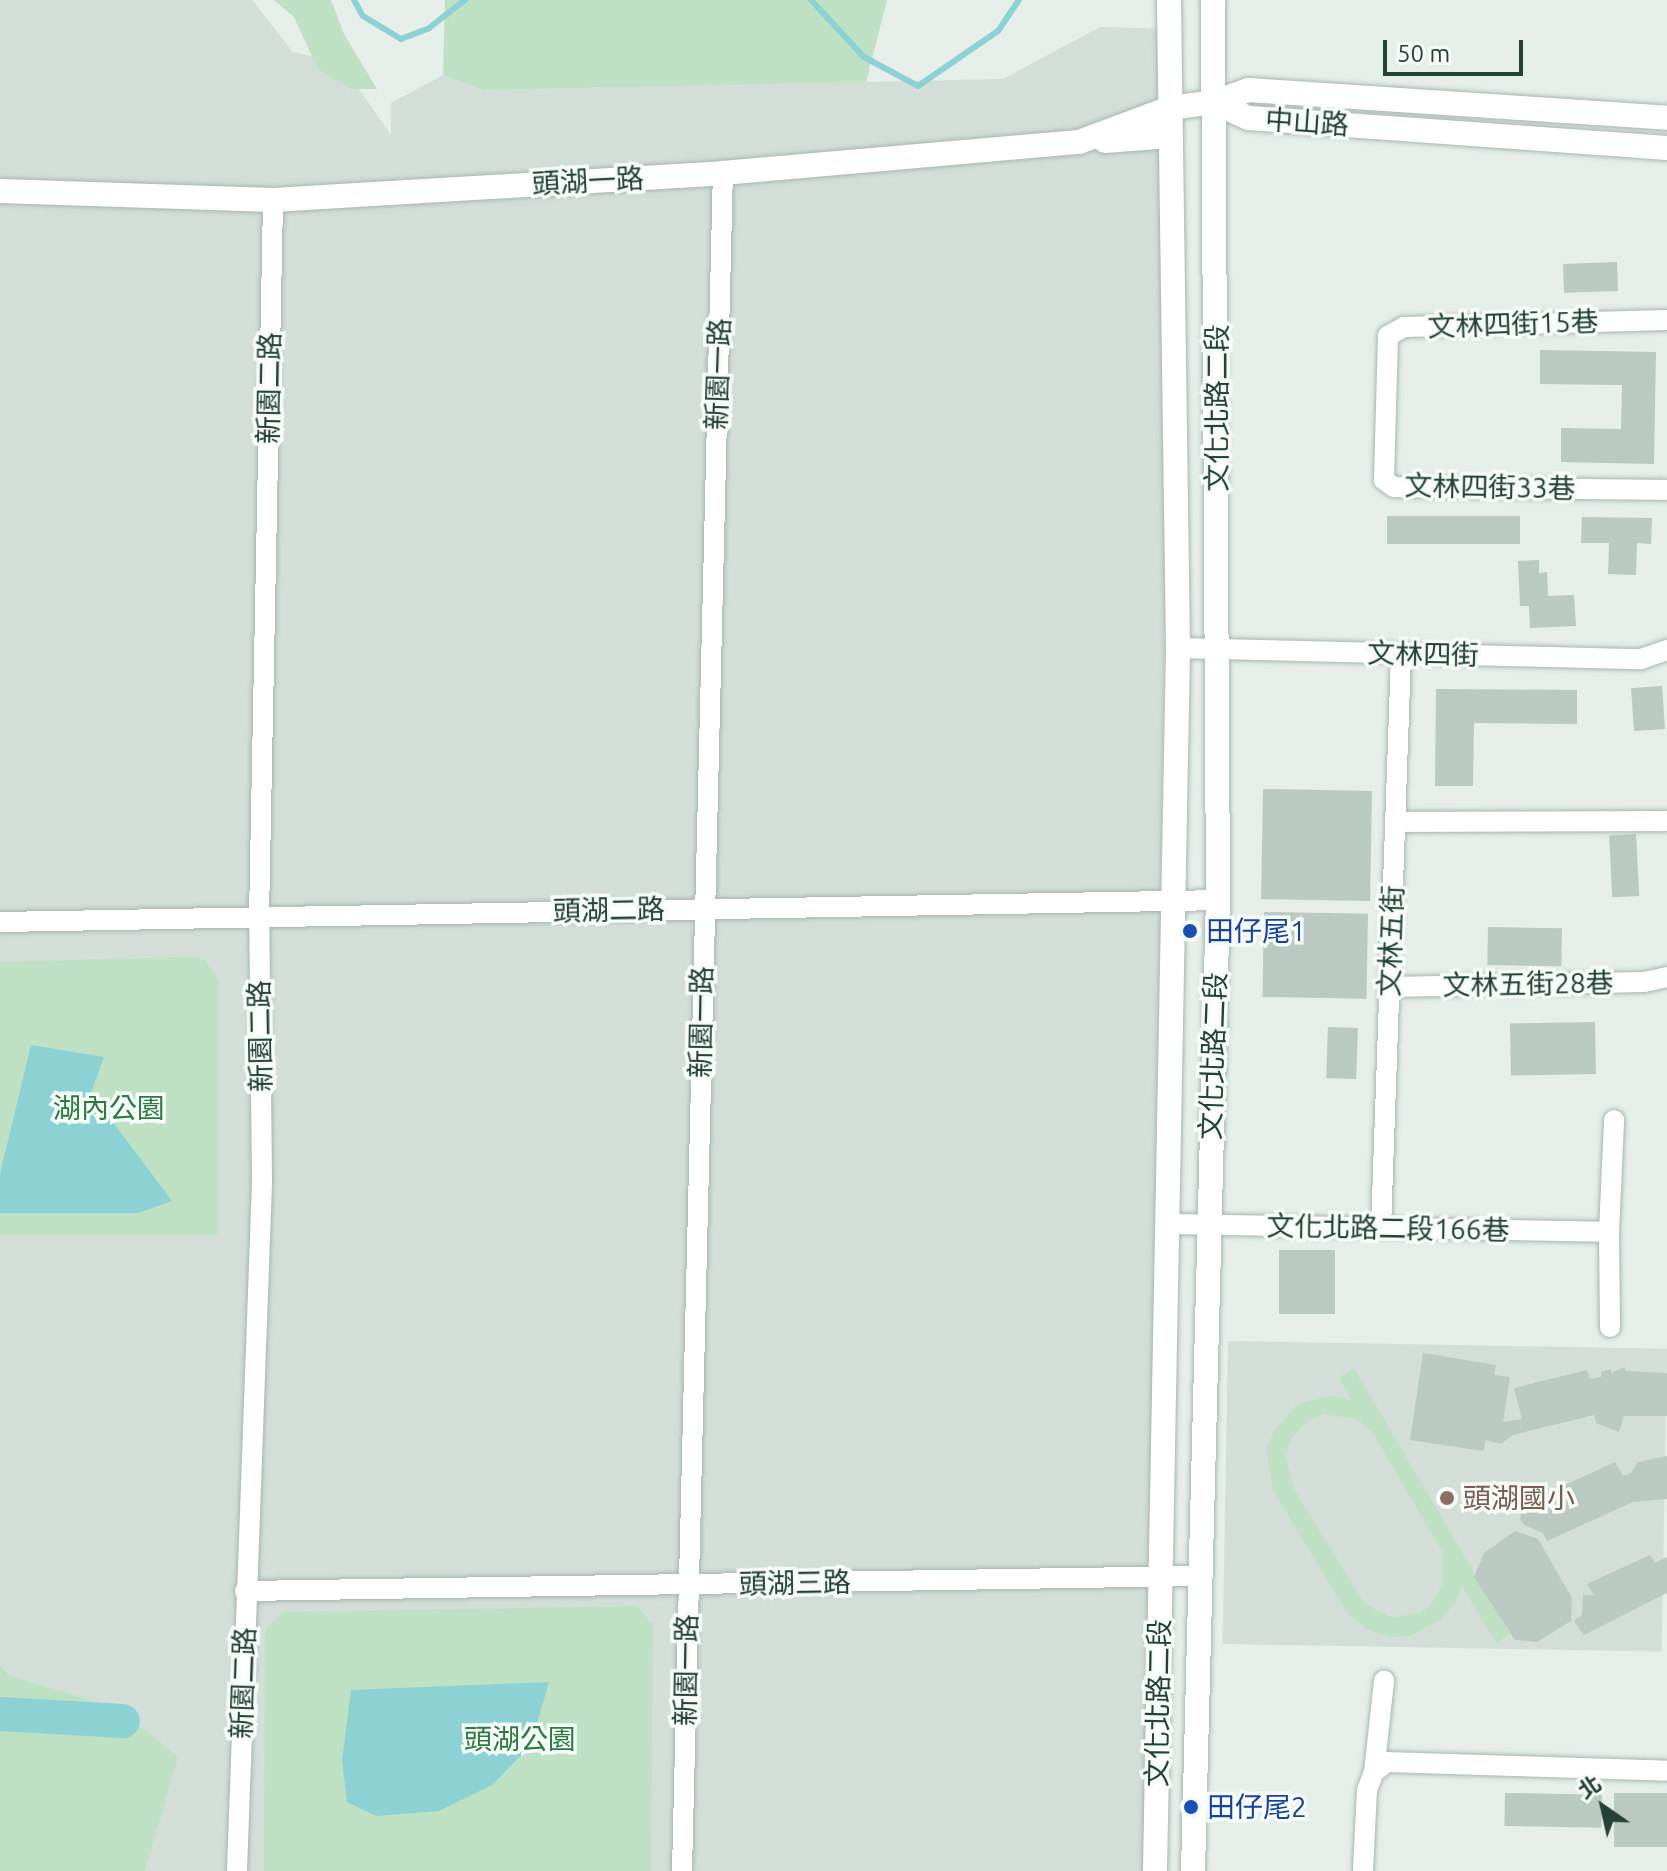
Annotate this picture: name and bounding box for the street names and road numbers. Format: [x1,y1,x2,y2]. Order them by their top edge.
street label: 中山路 [1264,102,1350,142]
street label: 頭湖一路 [531,161,645,201]
street label: 文林四街15巷 [1427,304,1599,344]
street label: 新園一路 [699,317,737,431]
street label: 文化北路二段 [1200,324,1234,492]
street label: 新園二路 [251,332,287,444]
street label: 文林四街33巷 [1404,469,1576,505]
street label: 文林四街 [1367,636,1479,672]
street label: 文林五街 [1372,884,1410,998]
street label: 頭湖二路 [553,892,665,928]
street label: 新園一路 [683,966,719,1078]
street label: 文林五街28巷 [1442,966,1614,1002]
street label: 文化北路二段 [1193,971,1233,1141]
street label: 新園二路 [242,980,278,1092]
street label: 文化北路二段166巷 [1266,1209,1510,1247]
street label: 頭湖三路 [739,1565,851,1601]
street label: 新園一路 [668,1614,704,1726]
street label: 文化北路二段 [1140,1619,1176,1787]
street label: 新園二路 [224,1626,262,1740]

